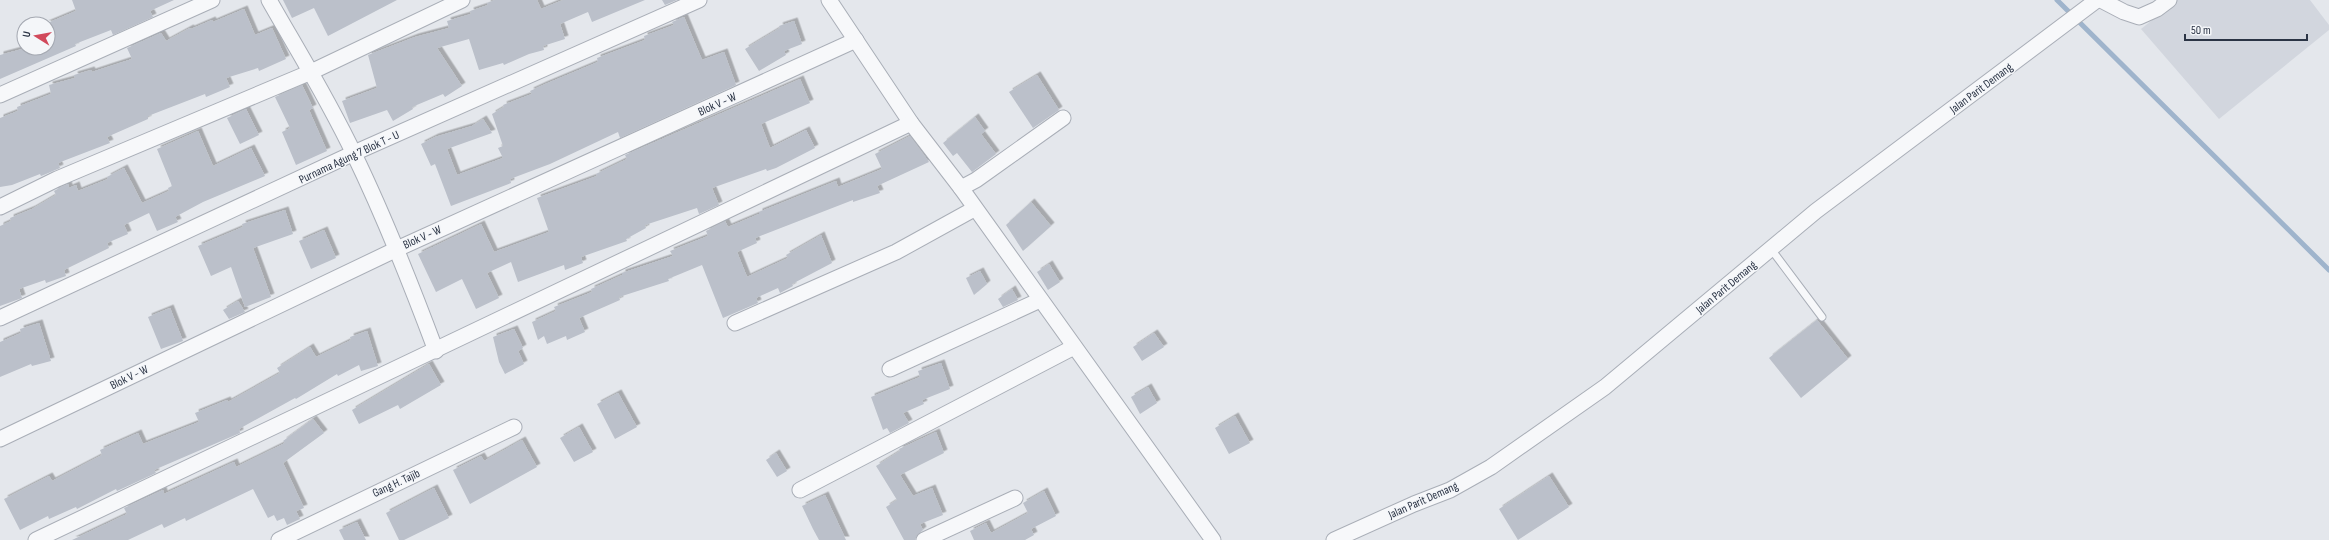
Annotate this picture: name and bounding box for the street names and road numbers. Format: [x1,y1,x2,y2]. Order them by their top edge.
street label: Jalan Parit Demang [1946,60,2016,117]
street label: Blok V - W [696,89,739,120]
street label: Purnama Agung 7 Blok T - U [297,128,402,187]
street label: Blok V - W [401,222,444,253]
street label: Jalan Parit Demang [1692,257,1760,318]
street label: Blok V - W [108,362,151,393]
street label: Gang H. Tajib [370,466,422,501]
street label: Jalan Parit Demang [1385,478,1461,523]

